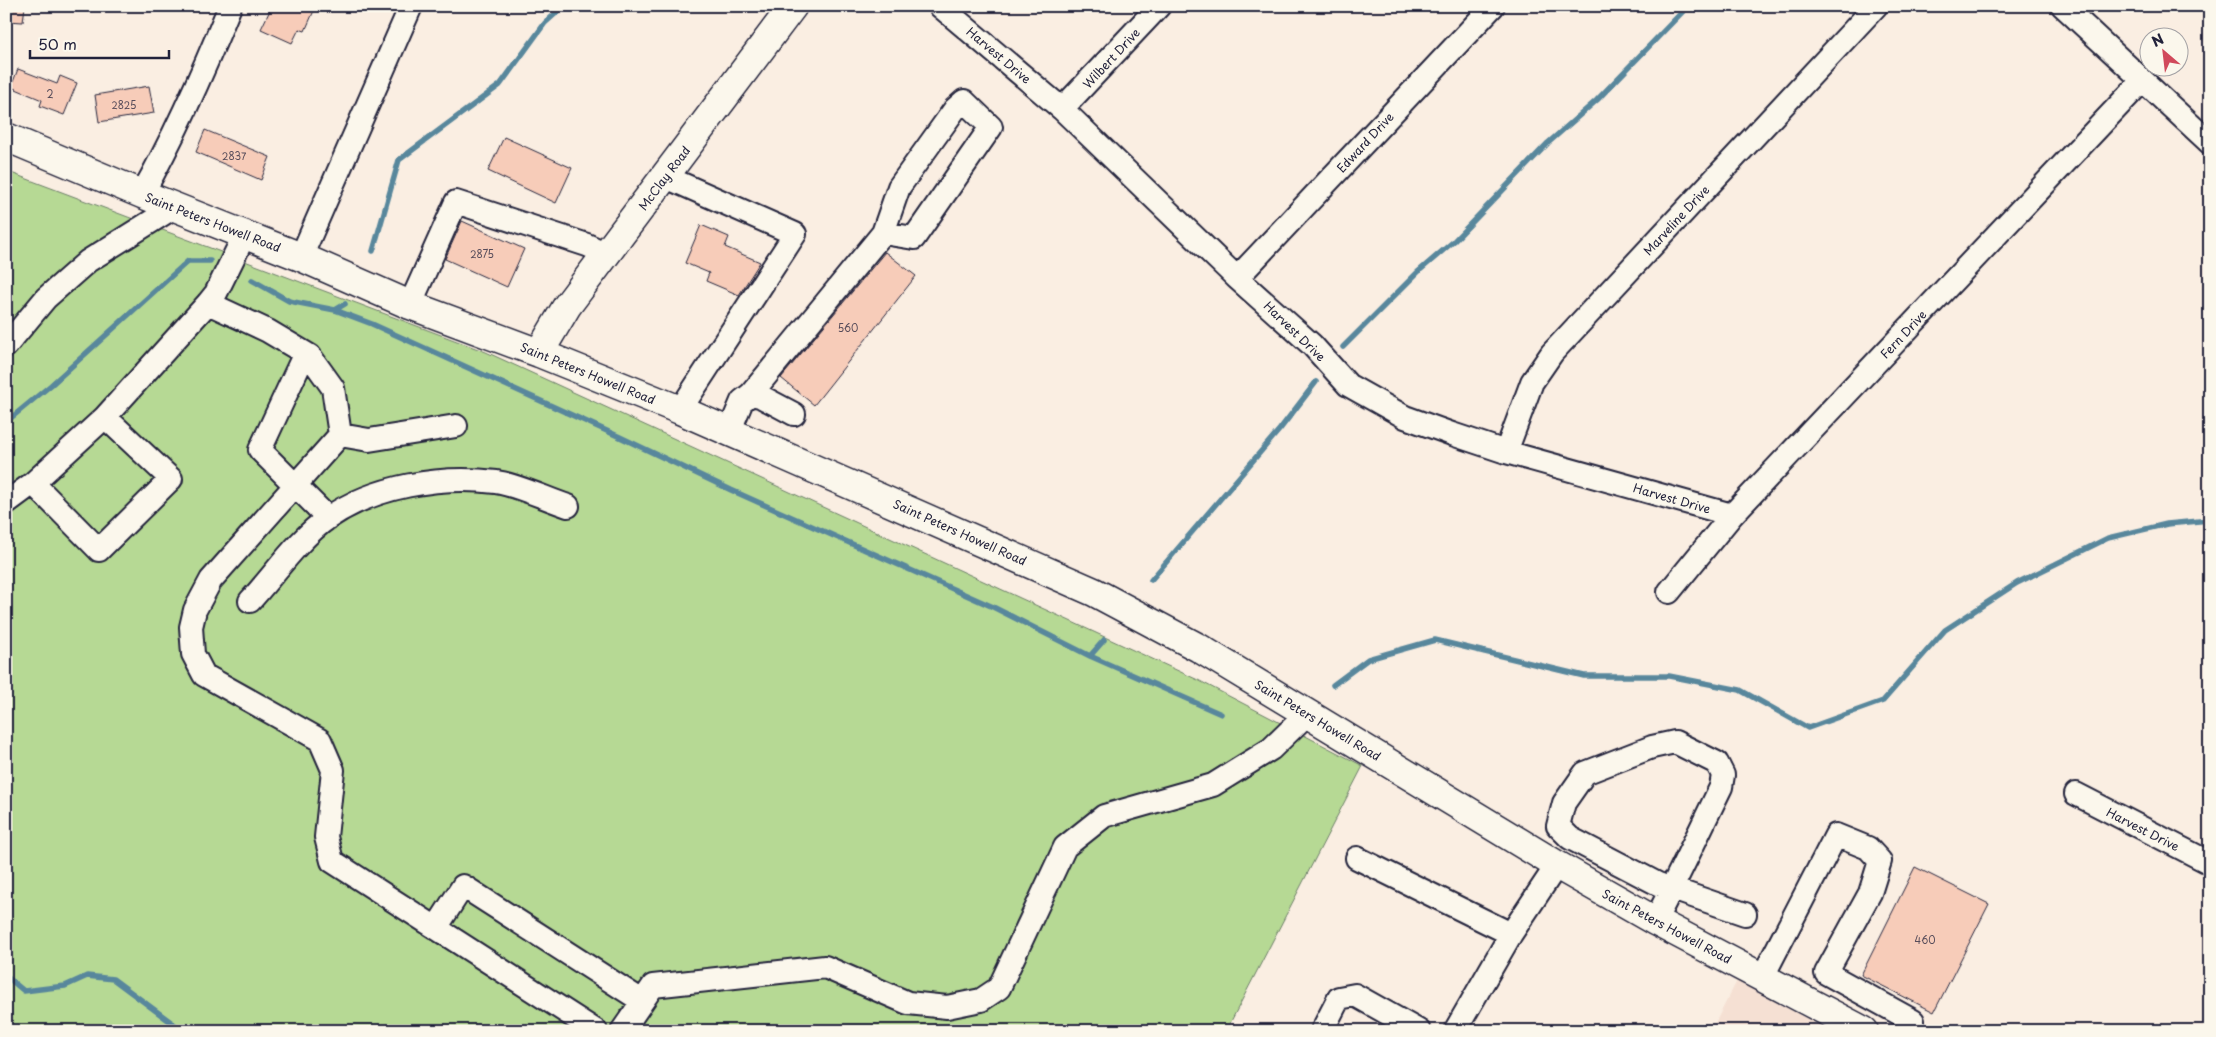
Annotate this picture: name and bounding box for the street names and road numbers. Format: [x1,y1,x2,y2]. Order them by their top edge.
street label: Harvest Drive [963,22,1036,88]
street label: Wilbert Drive [1078,24,1144,92]
street label: Edward Drive [1332,108,1398,176]
street label: McClay Road [634,142,694,214]
street label: Marveline Drive [1639,181,1713,259]
street label: Saint Peters Howell Road [142,188,284,256]
street label: Harvest Drive [1260,297,1330,365]
street label: Fern Drive [1876,306,1930,362]
street label: Saint Peters Howell Road [518,338,658,408]
street label: Harvest Drive [1631,478,1713,518]
street label: Saint Peters Howell Road [890,494,1030,570]
street label: Saint Peters Howell Road [1252,675,1384,765]
street label: Harvest Drive [2103,803,2183,855]
street label: Saint Peters Howell Road [1599,884,1735,968]

